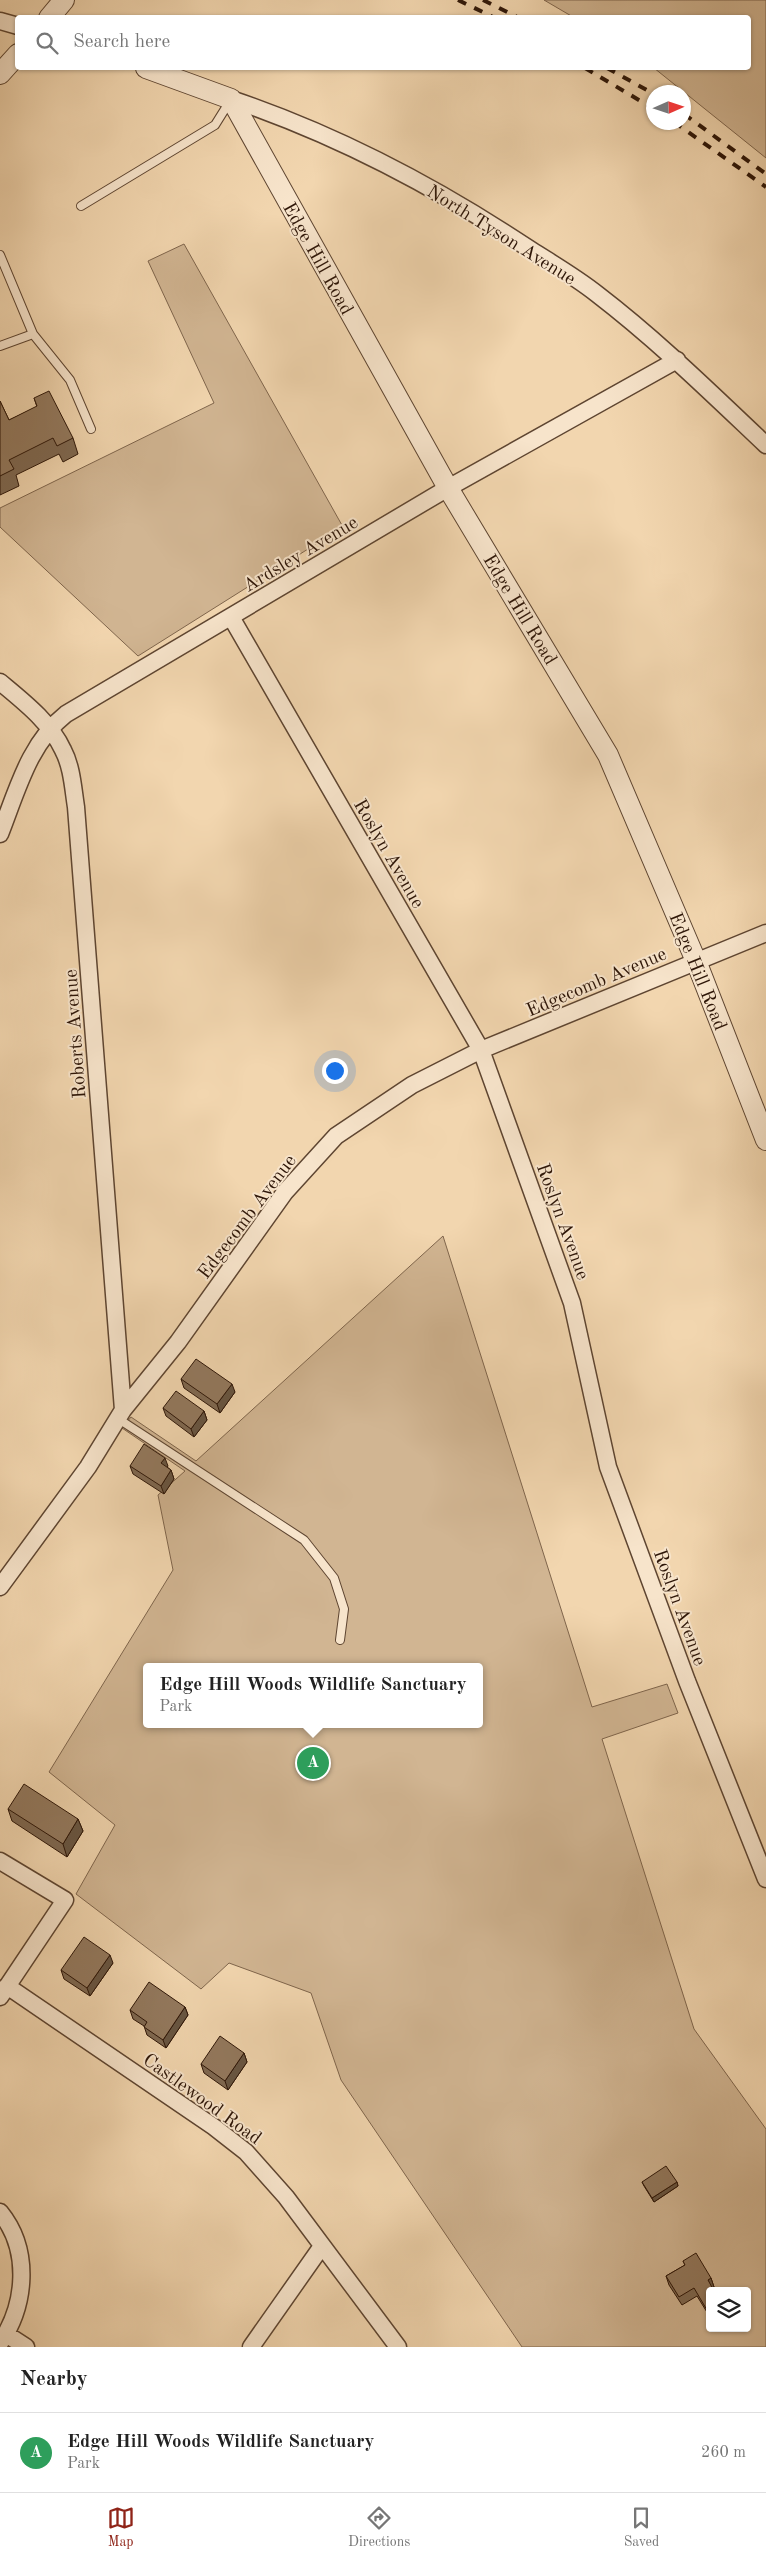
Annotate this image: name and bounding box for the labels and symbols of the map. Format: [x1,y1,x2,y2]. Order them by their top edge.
north arrow [646,85,691,130]
street label: North Tyson Avenue [423,183,578,290]
street label: Edge Hill Road [278,200,356,319]
street label: Ardsley Avenue [241,514,362,597]
street label: Edge Hill Road [478,552,559,669]
street label: Roslyn Avenue [349,796,427,912]
street label: Edge Hill Road [664,910,729,1034]
street label: Edgecomb Avenue [524,945,670,1021]
street label: Roberts Avenue [62,968,91,1099]
your location [322,1058,348,1084]
street label: Edgecomb Avenue [195,1152,301,1283]
street label: Roslyn Avenue [532,1161,592,1283]
street label: Roslyn Avenue [649,1547,709,1669]
pin: A [297,1744,329,1782]
street label: Castlewood Road [139,2051,264,2149]

